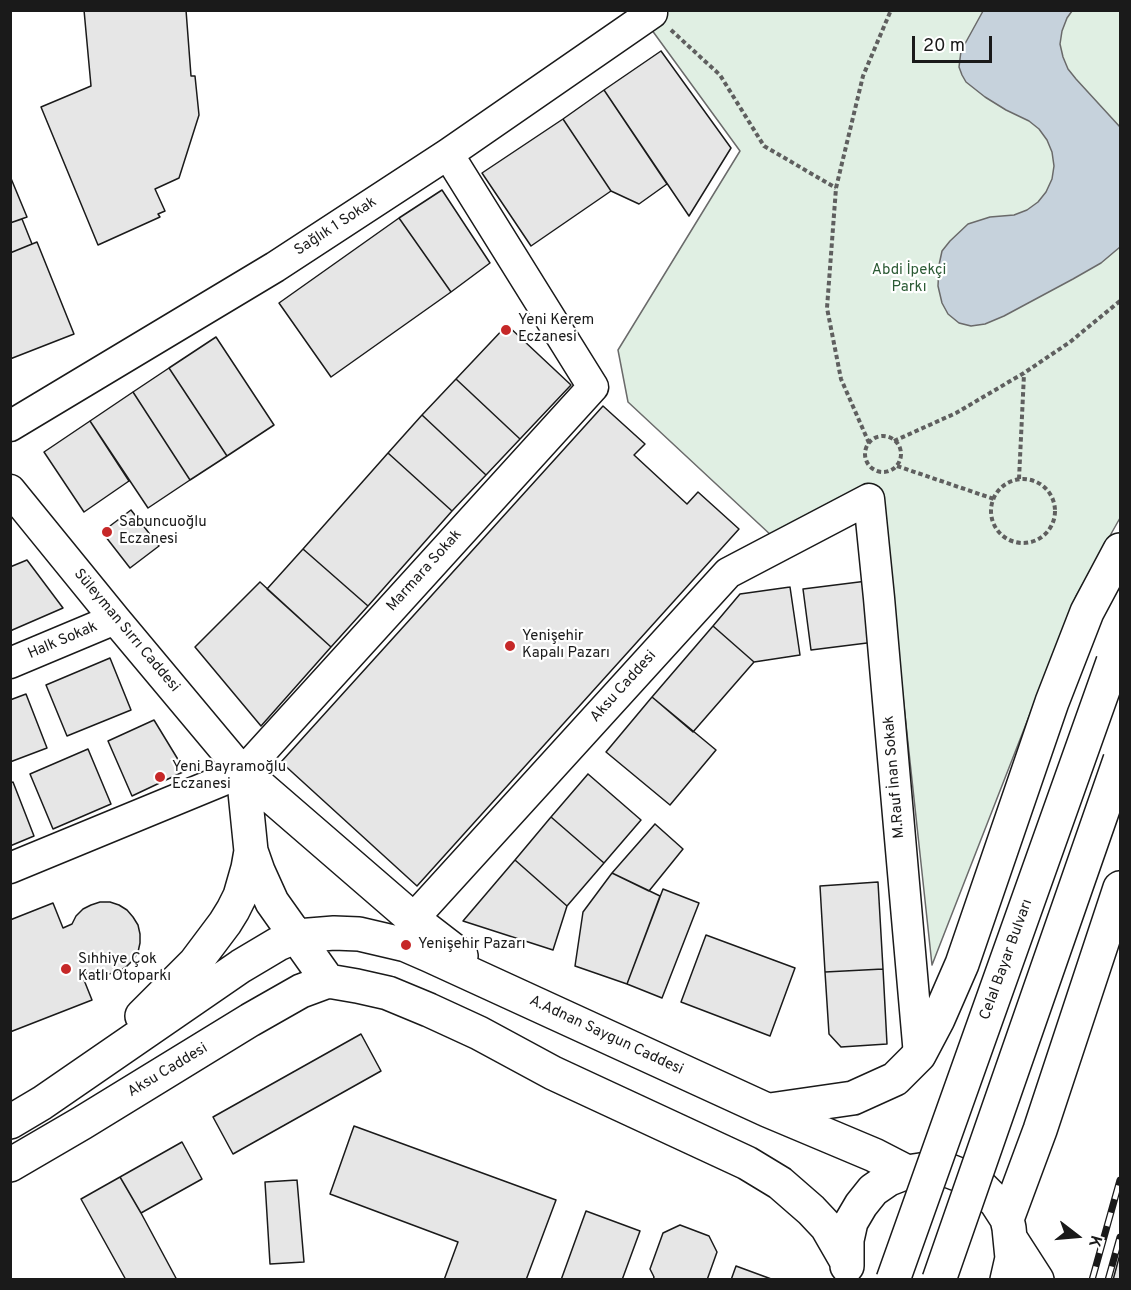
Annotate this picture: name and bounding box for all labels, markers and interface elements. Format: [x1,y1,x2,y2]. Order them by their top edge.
scale bar [915,24,994,62]
text: 20 m [923,35,965,58]
street label: Sağlık 1 Sokak [291,194,381,260]
park label: Abdi İpekçi Parkı [872,262,946,297]
place label: Yeni Kerem Eczanesi [518,312,594,347]
marker: Yeni Kerem Eczanesi [499,323,513,337]
place label: Sabuncuoğlu Eczanesi [119,514,207,549]
marker: Sabuncuoğlu Eczanesi [100,525,114,539]
street label: Marmara Sokak [384,526,466,616]
street label: Süleyman Sırrı Caddesi [69,566,183,696]
street label: Halk Sokak [25,618,101,664]
place label: Yenişehir Kapalı Pazarı [522,628,610,663]
marker: Yenişehir Kapalı Pazarı [503,639,517,653]
street label: Aksu Caddesi [587,647,661,727]
street label: M.Rauf İnan Sokak [881,715,909,839]
place label: Yeni Bayramoğlu Eczanesi [172,759,286,794]
marker: Yeni Bayramoğlu Eczanesi [153,770,167,784]
street label: Celal Bayar Bulvarı [977,897,1037,1023]
place label: Yenişehir Pazarı [418,936,526,954]
marker: Yenişehir Pazarı [399,938,413,952]
place label: Sıhhiye Çok Katlı Otoparkı [78,951,171,986]
marker: Sıhhiye Çok Katlı Otoparkı [59,962,73,976]
street label: A.Adnan Saygun Caddesi [526,992,686,1080]
street label: Aksu Caddesi [125,1040,211,1102]
north arrow [1047,1206,1107,1266]
text: K [1083,1233,1105,1249]

